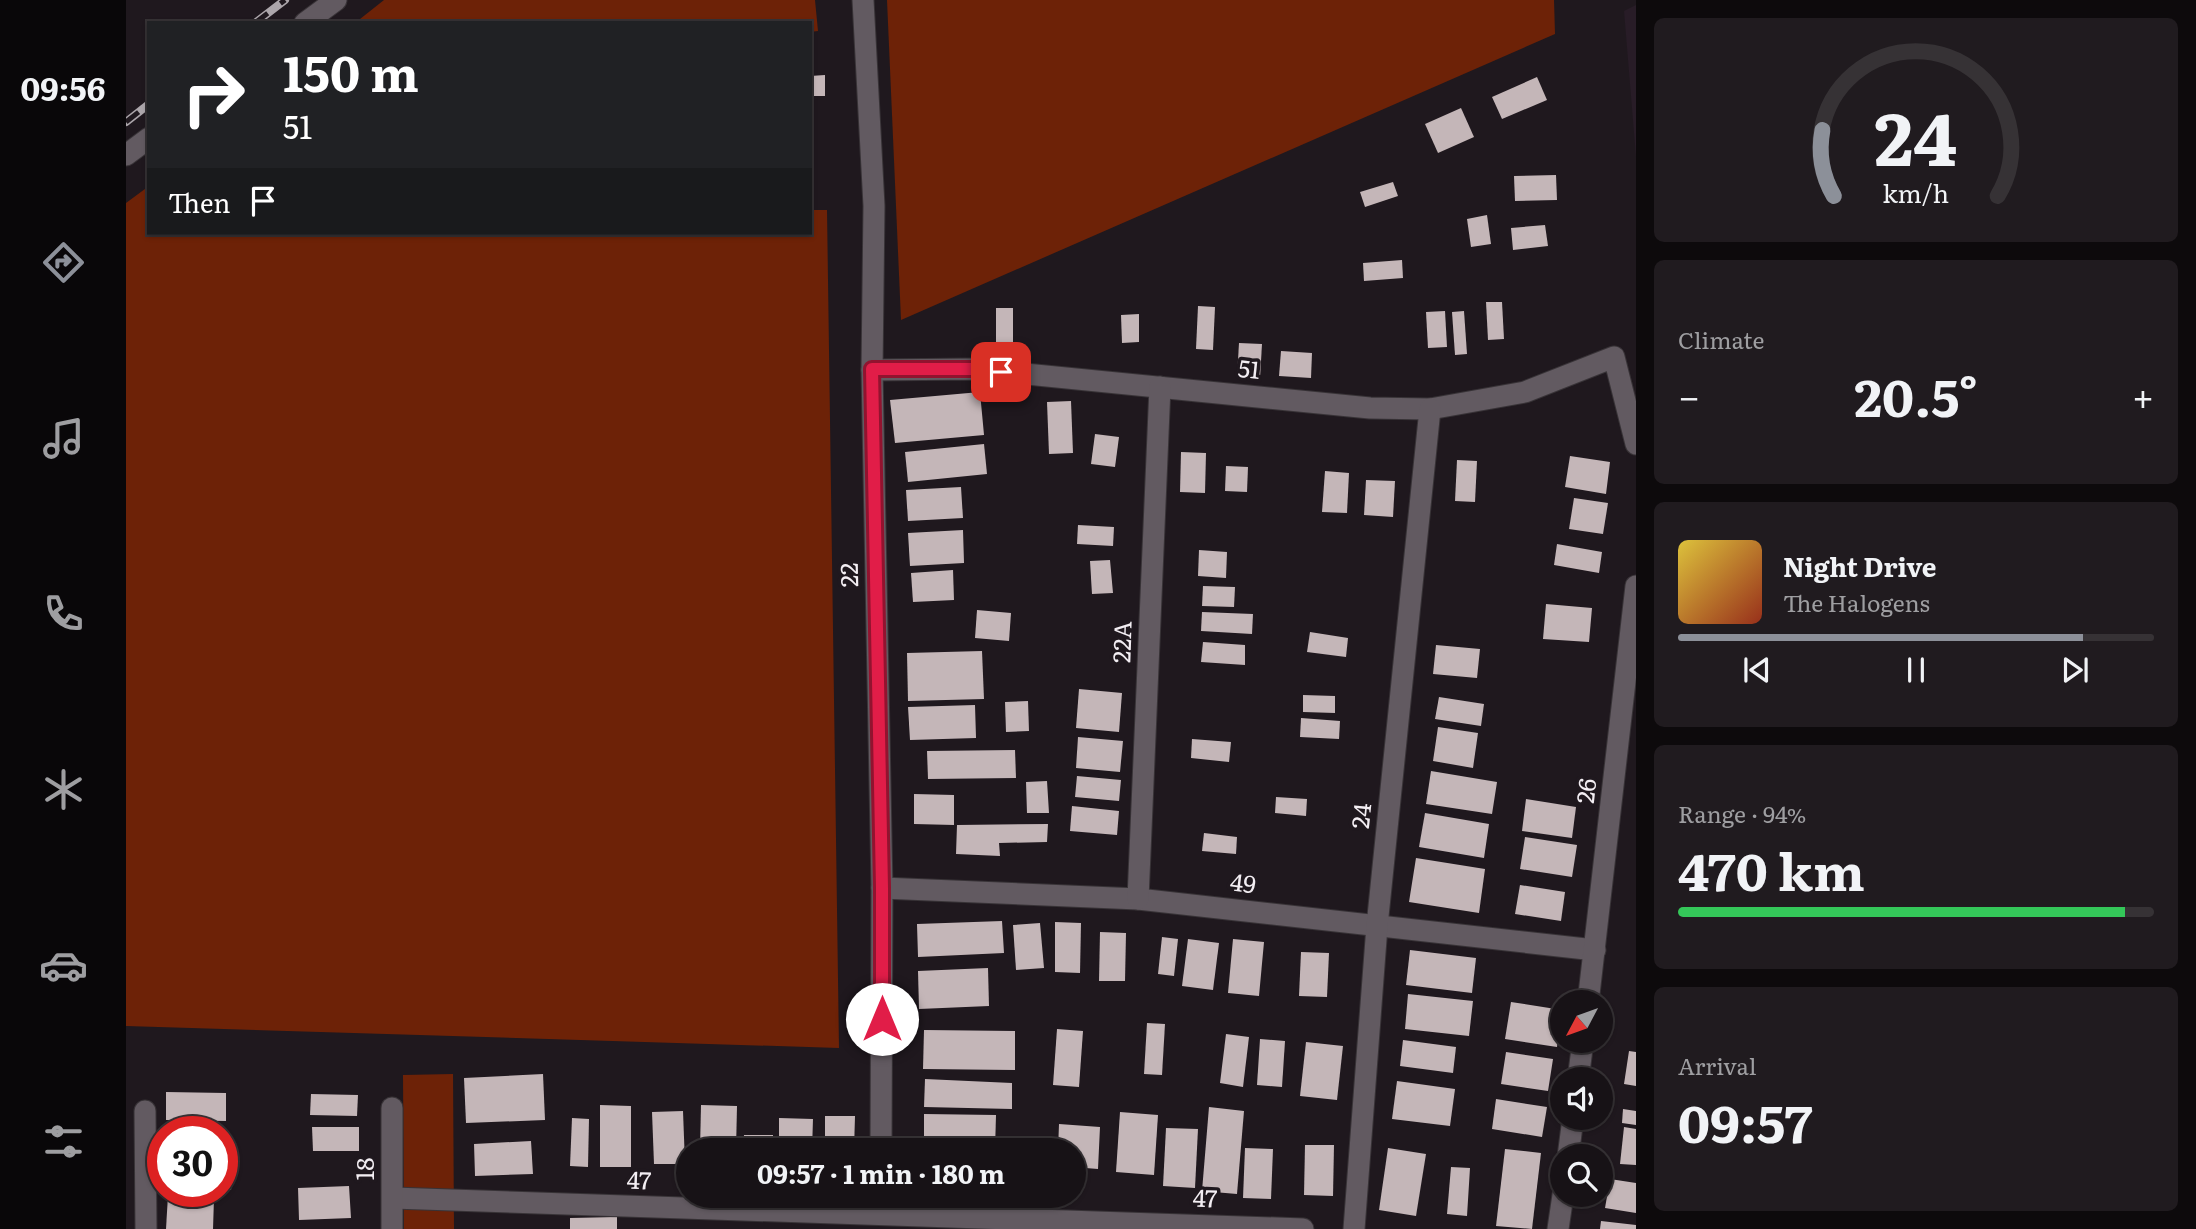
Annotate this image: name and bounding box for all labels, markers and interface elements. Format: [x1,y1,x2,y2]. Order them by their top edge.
text: 150 m [283,34,419,107]
icon: right [168,49,259,140]
text: 09:56 [21,63,105,111]
text: 24 [1875,80,1958,188]
text: 51 [283,101,312,149]
text: km/h [1883,174,1949,211]
text: Then [168,182,230,221]
icon: arrive [244,182,282,220]
icon: directions [39,238,88,287]
text: Climate [1678,322,1764,356]
pin [971,342,1031,402]
street label: 51 [1237,349,1262,386]
icon: arrive [982,353,1020,391]
text: 20.5° [1854,356,1978,433]
text: − [1678,366,1700,423]
text: + [2132,366,2154,423]
icon: music [39,414,88,463]
text: Night Drive [1783,546,1937,585]
street label: 22 [830,563,865,588]
text: The Halogens [1783,585,1930,619]
icon: phone [39,589,88,638]
street label: 22A [1102,620,1139,664]
icon: previous [1738,651,1776,689]
icon: pause [1897,651,1935,689]
icon: next [2056,651,2094,689]
icon: climate [39,765,88,814]
street label: 26 [1566,776,1603,805]
text: Range · 94% [1678,796,1806,830]
street label: 24 [1341,801,1378,830]
text: 470 km [1678,830,1865,907]
street label: 49 [1228,863,1258,900]
icon: car [39,941,88,990]
position arrow [845,982,919,1056]
north arrow [1550,990,1614,1054]
map controls [1550,990,1613,1207]
text: Arrival [1678,1048,1757,1082]
button: sound [1550,1067,1613,1130]
text: 09:57 [1678,1082,1813,1159]
speed limit sign: 30 [147,1116,238,1207]
icon: filters [39,1117,88,1166]
button: search [1550,1144,1613,1207]
text: 09:57 · 1 min · 180 m [757,1153,1005,1192]
street label: 18 [346,1158,381,1181]
street label: 47 [626,1161,652,1196]
street label: 47 [1192,1179,1218,1214]

